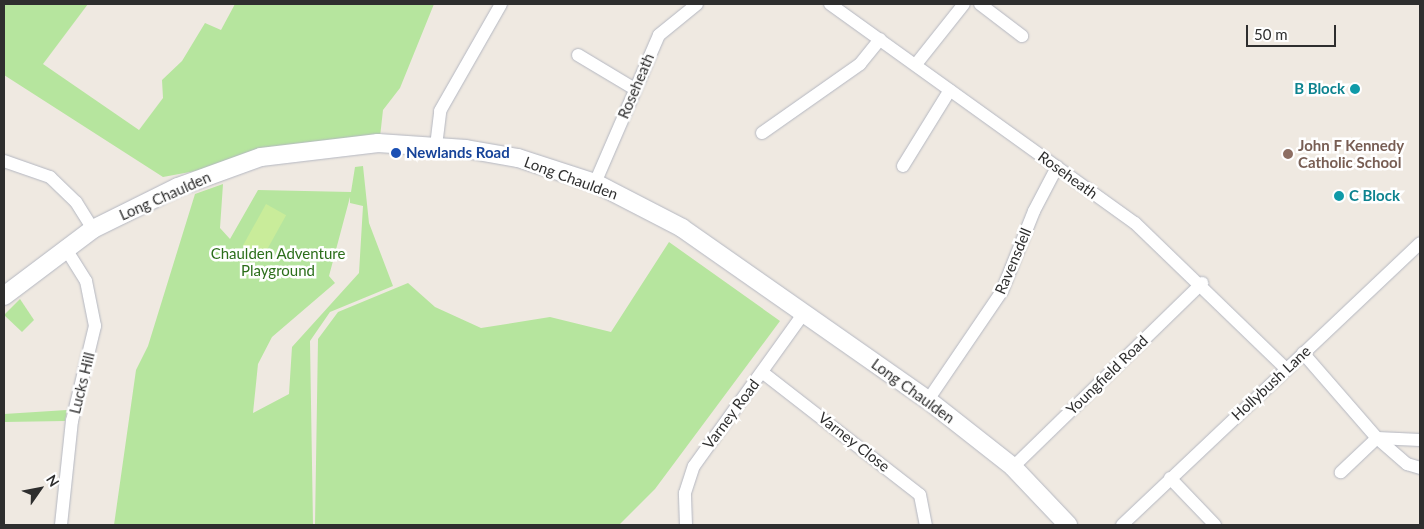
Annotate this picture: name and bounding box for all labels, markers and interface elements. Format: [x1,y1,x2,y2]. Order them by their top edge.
scale bar [1249,15,1339,47]
text: 50 m [1254,25,1288,43]
street label: Roseheath [614,51,658,121]
place label: B Block [1294,80,1345,98]
marker: B Block [1349,83,1361,95]
place label: John F Kennedy Catholic School [1298,136,1405,171]
place label: Newlands Road [406,144,510,162]
marker: Newlands Road [390,147,402,159]
street label: Roseheath [1035,147,1101,203]
marker: John F Kennedy Catholic School [1282,148,1294,160]
street label: Long Chaulden [522,153,620,203]
street label: Long Chaulden [117,168,213,224]
place label: C Block [1349,187,1400,205]
marker: C Block [1333,190,1345,202]
street label: Ravensdell [991,225,1035,297]
park label: Chaulden Adventure Playground [210,244,346,279]
street label: Youngfield Road [1063,332,1151,418]
street label: Hollybush Lane [1228,342,1314,424]
street label: Lucks Hill [66,350,98,416]
street label: Long Chaulden [868,355,958,427]
street label: Varney Road [699,375,763,453]
street label: Varney Close [815,408,893,476]
north arrow [15,464,65,514]
text: N [43,471,63,490]

